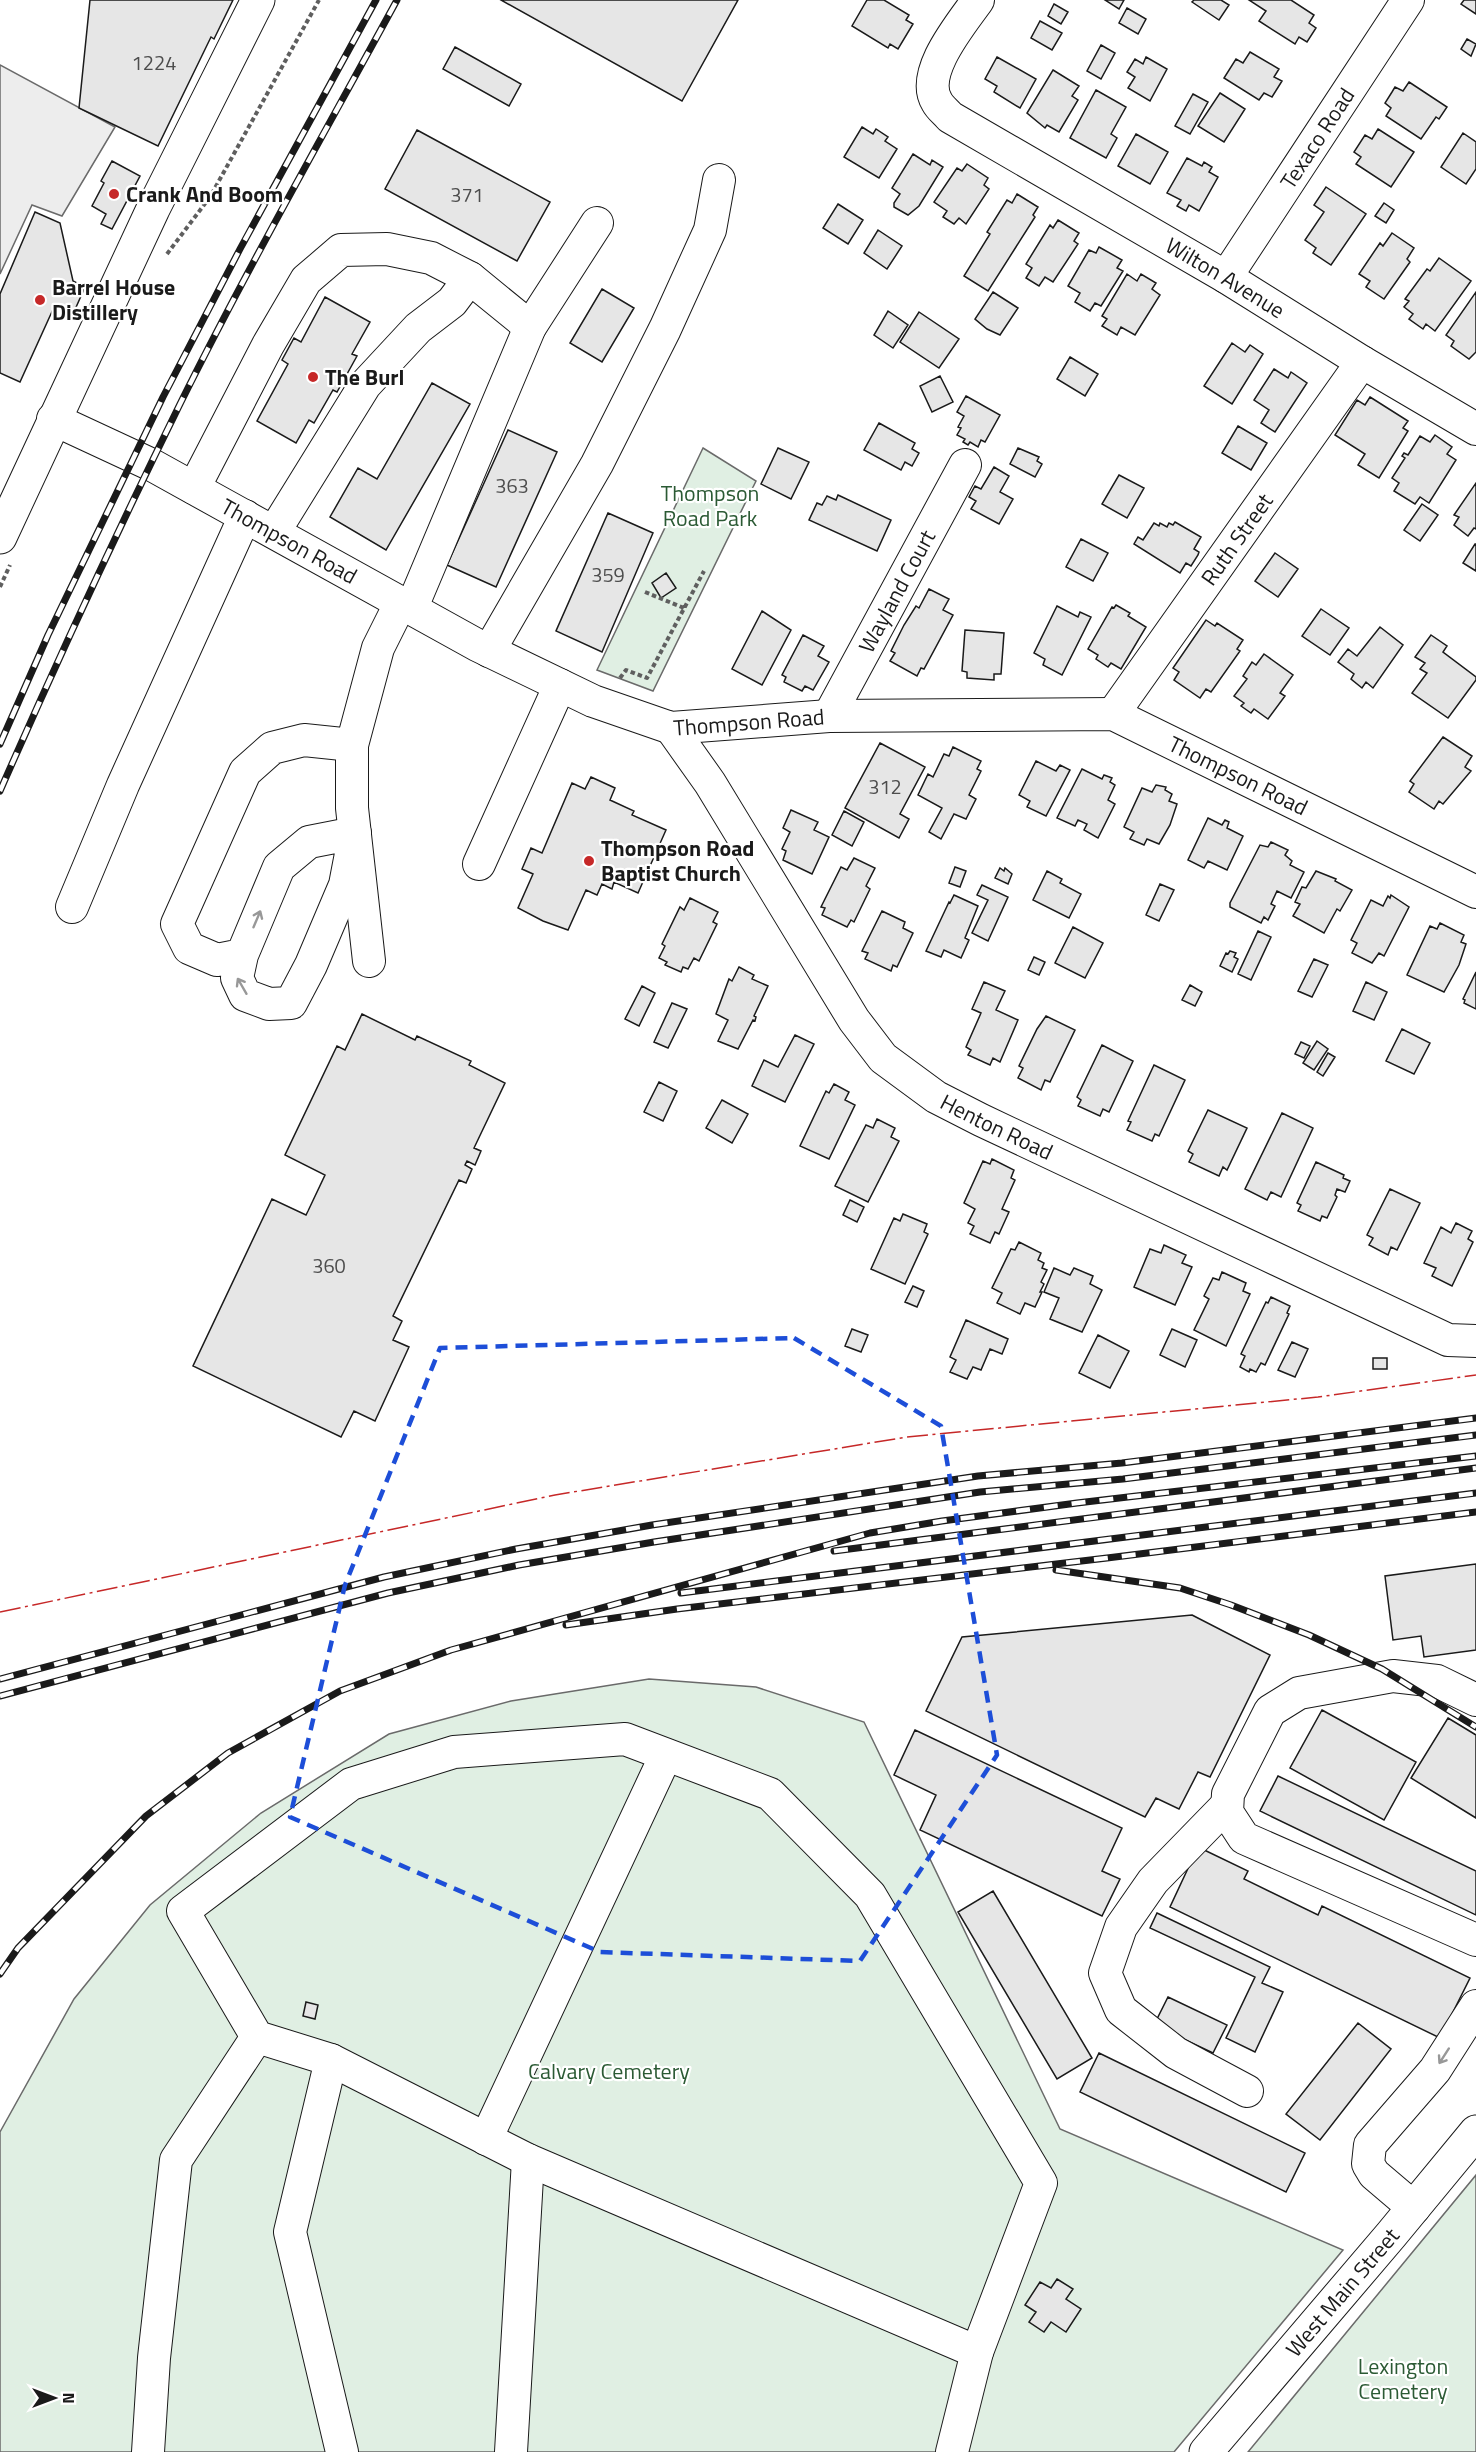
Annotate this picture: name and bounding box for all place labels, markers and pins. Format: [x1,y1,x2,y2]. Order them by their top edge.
place label: Crank And Boom [126,177,283,211]
marker: Crank And Boom [107,187,121,201]
place label: Barrel House Distillery [52,270,175,329]
marker: Barrel House Distillery [33,293,47,307]
place label: The Burl [325,360,405,394]
marker: The Burl [306,370,320,384]
place label: Thompson Road Baptist Church [601,831,754,890]
marker: Thompson Road Baptist Church [582,854,596,868]

